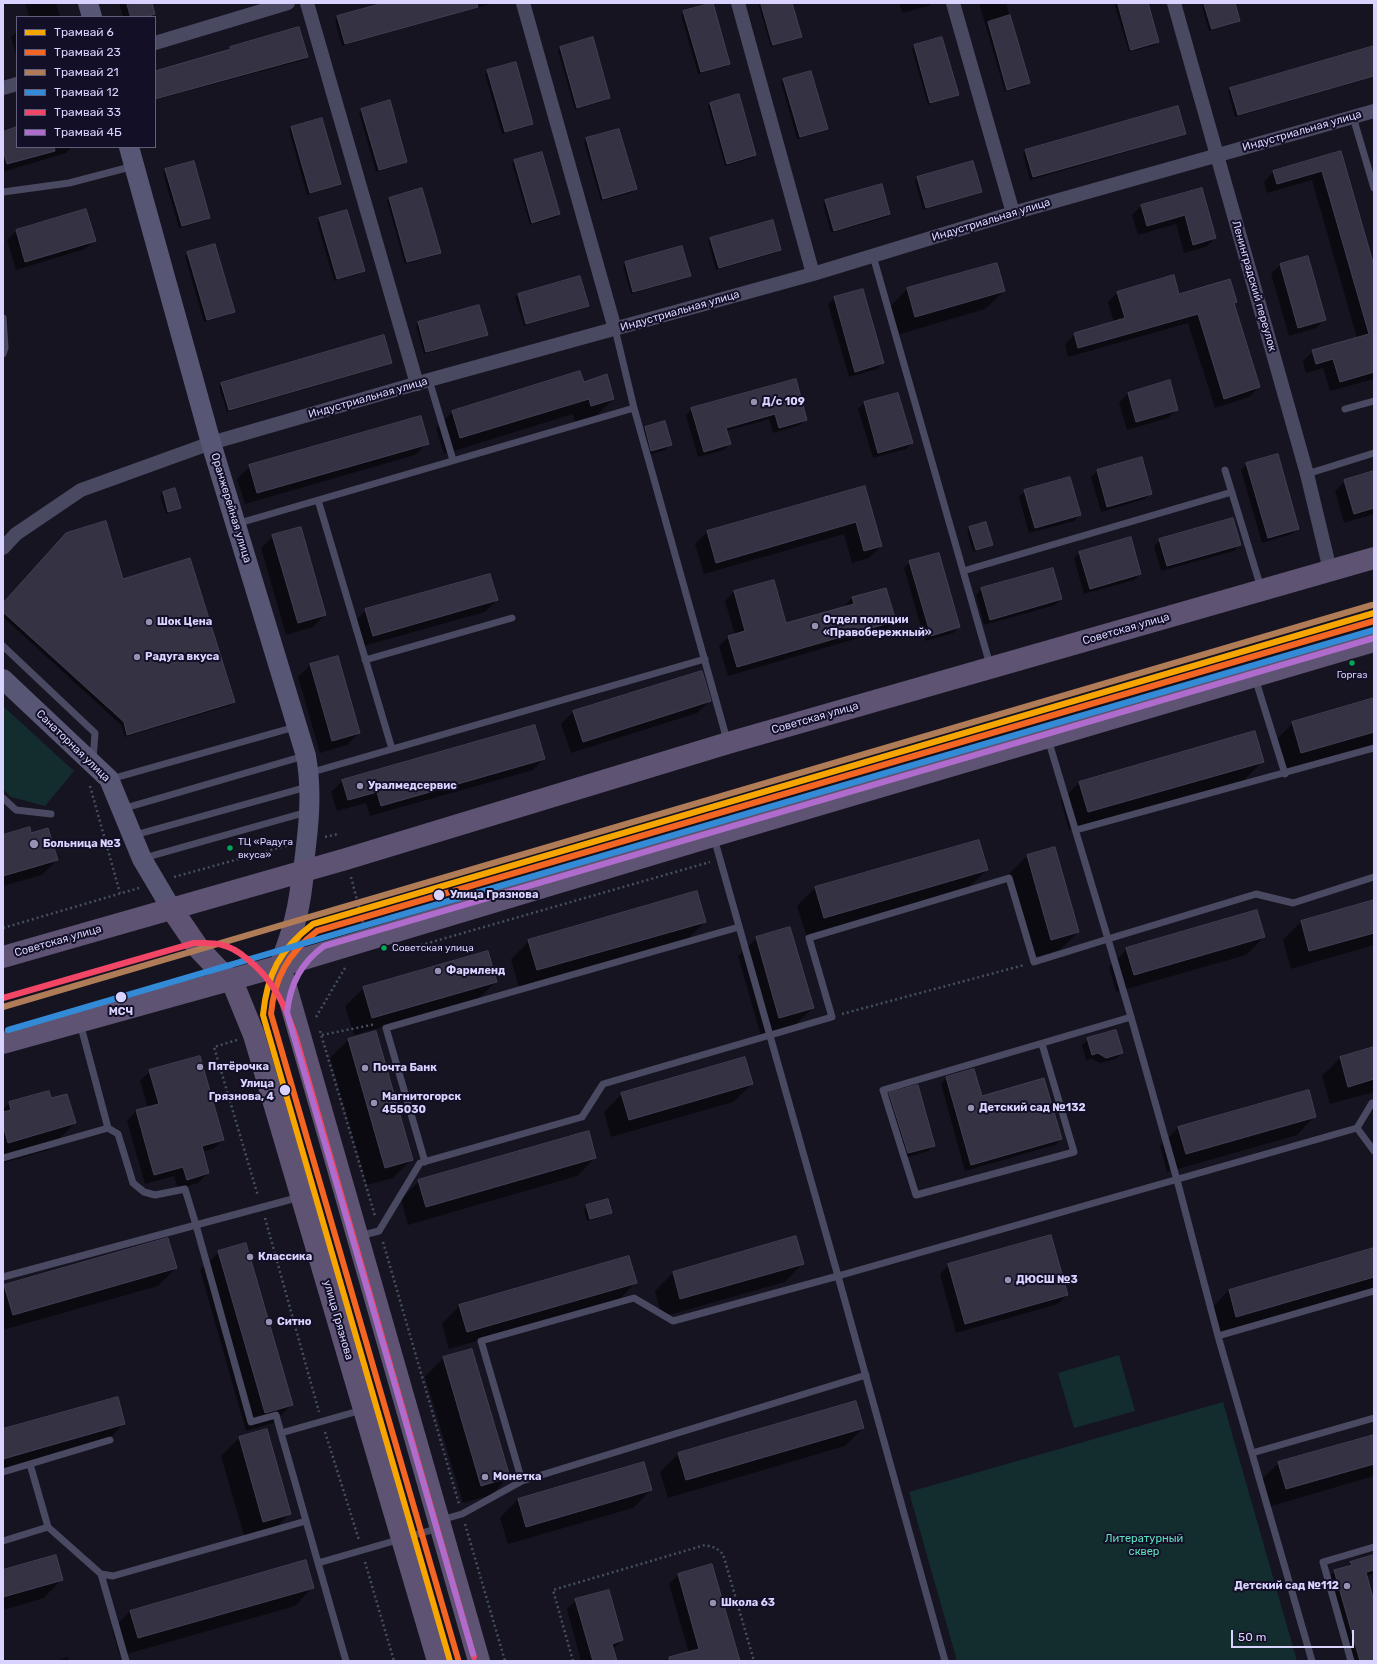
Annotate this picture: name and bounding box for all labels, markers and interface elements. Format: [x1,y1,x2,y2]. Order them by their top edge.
legend [16,16,156,148]
text: Трамвай 6 [54,25,114,39]
text: Трамвай 23 [54,45,121,59]
text: Трамвай 21 [54,65,119,79]
text: Трамвай 12 [54,85,119,99]
text: Трамвай 33 [54,105,121,119]
street label: Индустриальная улица [1241,108,1363,154]
text: Трамвай 4Б [54,125,122,139]
street label: Индустриальная улица [930,196,1052,244]
street label: Ленинградский переулок [1229,219,1279,353]
street label: Индустриальная улица [619,288,741,334]
street label: Индустриальная улица [307,375,429,421]
place label: Д/с 109 [762,395,805,409]
marker: Д/с 109 [749,397,759,407]
street label: Оранжерейная улица [208,451,254,565]
street label: Советская улица [1081,610,1171,648]
place label: Отдел полиции «Правобережный» [823,613,932,639]
place label: Шок Цена [157,615,212,629]
marker: Шок Цена [144,617,154,627]
marker: Отдел полиции «Правобережный» [810,621,820,631]
place label: Радуга вкуса [145,650,219,664]
marker: Радуга вкуса [132,652,142,662]
marker: Горгаз [1347,658,1357,668]
place label: Горгаз [1337,669,1367,681]
street label: Советская улица [770,699,860,737]
street label: Санаторная улица [33,707,113,785]
place label: Уралмедсервис [368,779,457,793]
marker: Уралмедсервис [355,781,365,791]
place label: ТЦ «Радуга вкуса» [238,836,293,860]
place label: Больница №3 [43,837,121,851]
marker: Больница №3 [28,838,40,850]
marker: ТЦ «Радуга вкуса» [225,843,235,853]
marker: Улица Грязнова [432,888,446,902]
place label: Улица Грязнова [450,888,538,902]
street label: Советская улица [13,922,103,960]
place label: Советская улица [392,942,474,954]
marker: Советская улица [379,943,389,953]
place label: Фармленд [446,964,505,978]
marker: Фармленд [433,966,443,976]
marker: МСЧ [114,990,128,1004]
place label: МСЧ [109,1005,133,1019]
place label: Пятёрочка [208,1060,269,1074]
place label: Почта Банк [373,1061,437,1075]
marker: Пятёрочка [195,1062,205,1072]
marker: Почта Банк [360,1063,370,1073]
place label: Улица Грязнова, 4 [209,1077,274,1103]
marker: Улица Грязнова, 4 [278,1083,292,1097]
place label: Магнитогорск 455030 [382,1090,461,1116]
marker: Магнитогорск 455030 [369,1098,379,1108]
place label: Детский сад №132 [979,1101,1086,1115]
marker: Детский сад №132 [966,1103,976,1113]
place label: Классика [258,1250,312,1264]
marker: Классика [245,1252,255,1262]
place label: ДЮСШ №3 [1016,1273,1078,1287]
marker: ДЮСШ №3 [1003,1275,1013,1285]
street label: улица Грязнова [320,1278,356,1362]
place label: Ситно [277,1315,312,1329]
marker: Ситно [264,1317,274,1327]
place label: Монетка [493,1470,542,1484]
marker: Монетка [480,1472,490,1482]
park label: Литературный сквер [1105,1532,1183,1558]
place label: Детский сад №112 [1234,1579,1339,1593]
marker: Детский сад №112 [1342,1581,1352,1591]
place label: Школа 63 [721,1596,775,1610]
marker: Школа 63 [708,1598,718,1608]
scale bar [1233,1622,1356,1648]
text: 50 m [1238,1630,1266,1644]

